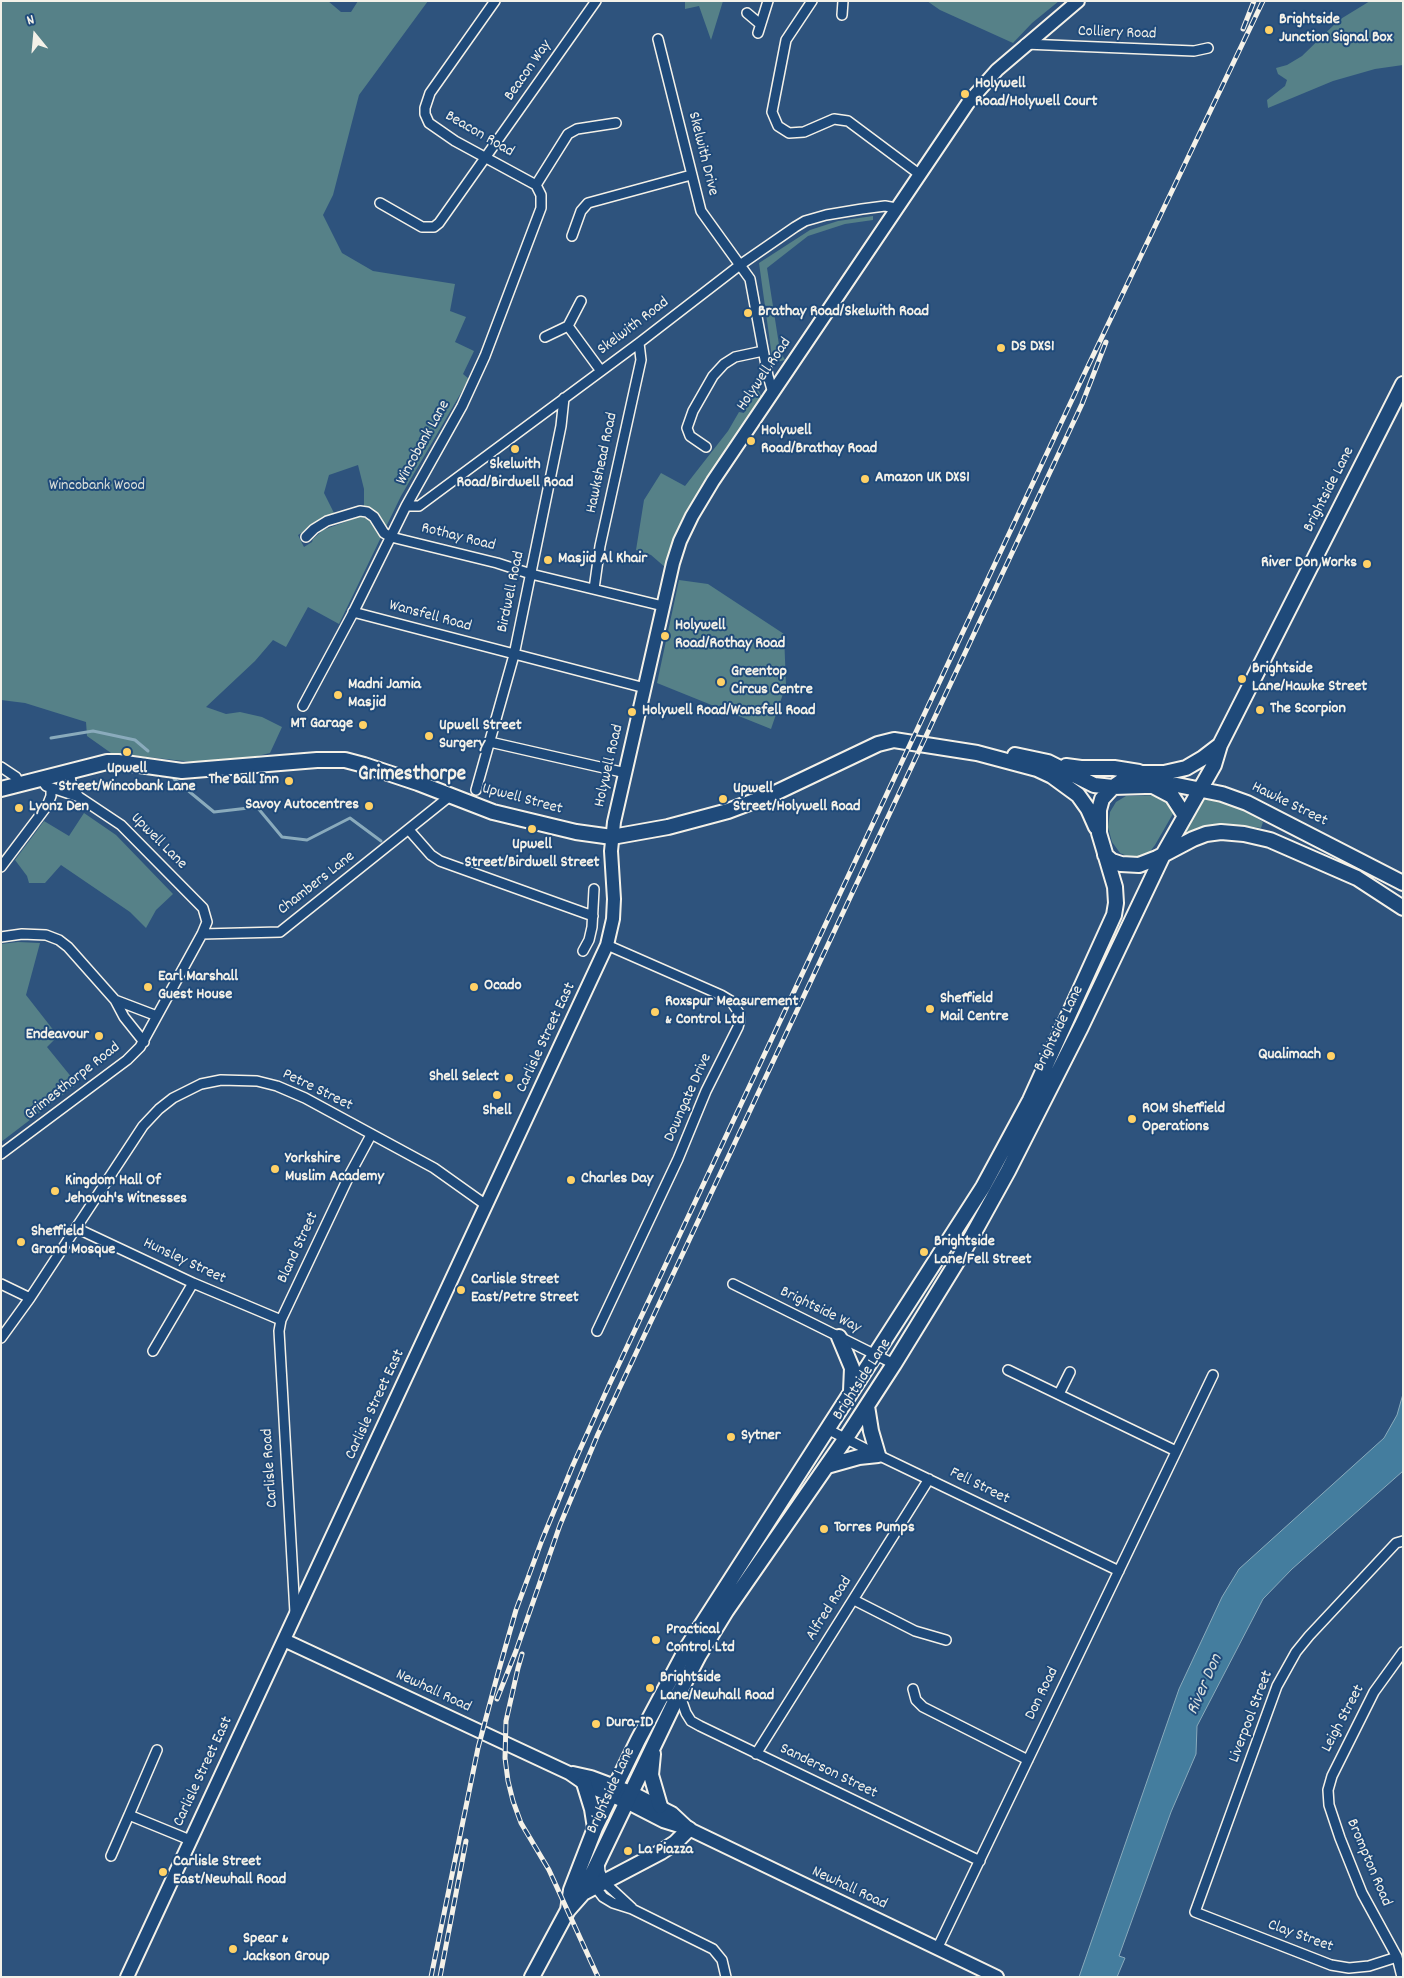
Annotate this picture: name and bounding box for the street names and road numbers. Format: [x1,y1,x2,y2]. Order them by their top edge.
street label: Colliery Road [1077,23,1157,45]
street label: Beacon Way [501,37,557,105]
street label: Beacon Road [441,108,517,162]
street label: Skelwith Drive [682,110,722,198]
street label: Skelwith Road [594,294,674,360]
street label: Holywell Road [734,335,796,415]
street label: Wincobank Lane [393,397,455,489]
street label: Hawkshead Road [583,411,623,515]
street label: Brightside Lane [1300,444,1360,536]
street label: Rothay Road [419,520,497,556]
street label: Birdwell Road [494,550,530,634]
street label: Wansfell Road [387,597,473,637]
street label: Holywell Road [591,723,629,809]
street label: Hawke Street [1248,778,1330,832]
street label: Upwell Street [480,780,564,820]
street label: Upwell Lane [126,810,190,874]
street label: Chambers Lane [275,848,359,920]
street label: Carlisle Street East [513,980,581,1096]
street label: Brightside Lane [1031,983,1089,1075]
street label: Grimesthorpe Road [21,1039,125,1125]
street label: Downgate Drive [661,1051,717,1145]
street label: Petre Street [279,1066,355,1116]
street label: Bland Street [274,1209,324,1287]
street label: Hunsley Street [140,1234,228,1290]
street label: Brightside Way [776,1283,864,1339]
street label: Brightside Lane [830,1336,896,1424]
street label: Carlisle Street East [342,1347,410,1463]
street label: Carlisle Road [259,1428,283,1508]
street label: Fell Street [946,1464,1012,1510]
street label: Alfred Road [803,1573,857,1645]
street label: Don Road [1022,1664,1064,1724]
street label: Newhall Road [392,1666,474,1718]
street label: Liverpool Street [1226,1668,1278,1766]
street label: Leigh Street [1318,1682,1370,1756]
street label: Carlisle Street East [170,1714,238,1830]
street label: Sanderson Street [776,1740,880,1804]
street label: Brightside Lane [584,1745,640,1837]
street label: Brompton Road [1341,1816,1395,1910]
street label: Newhall Road [808,1863,890,1915]
street label: Clay Street [1265,1916,1335,1958]

